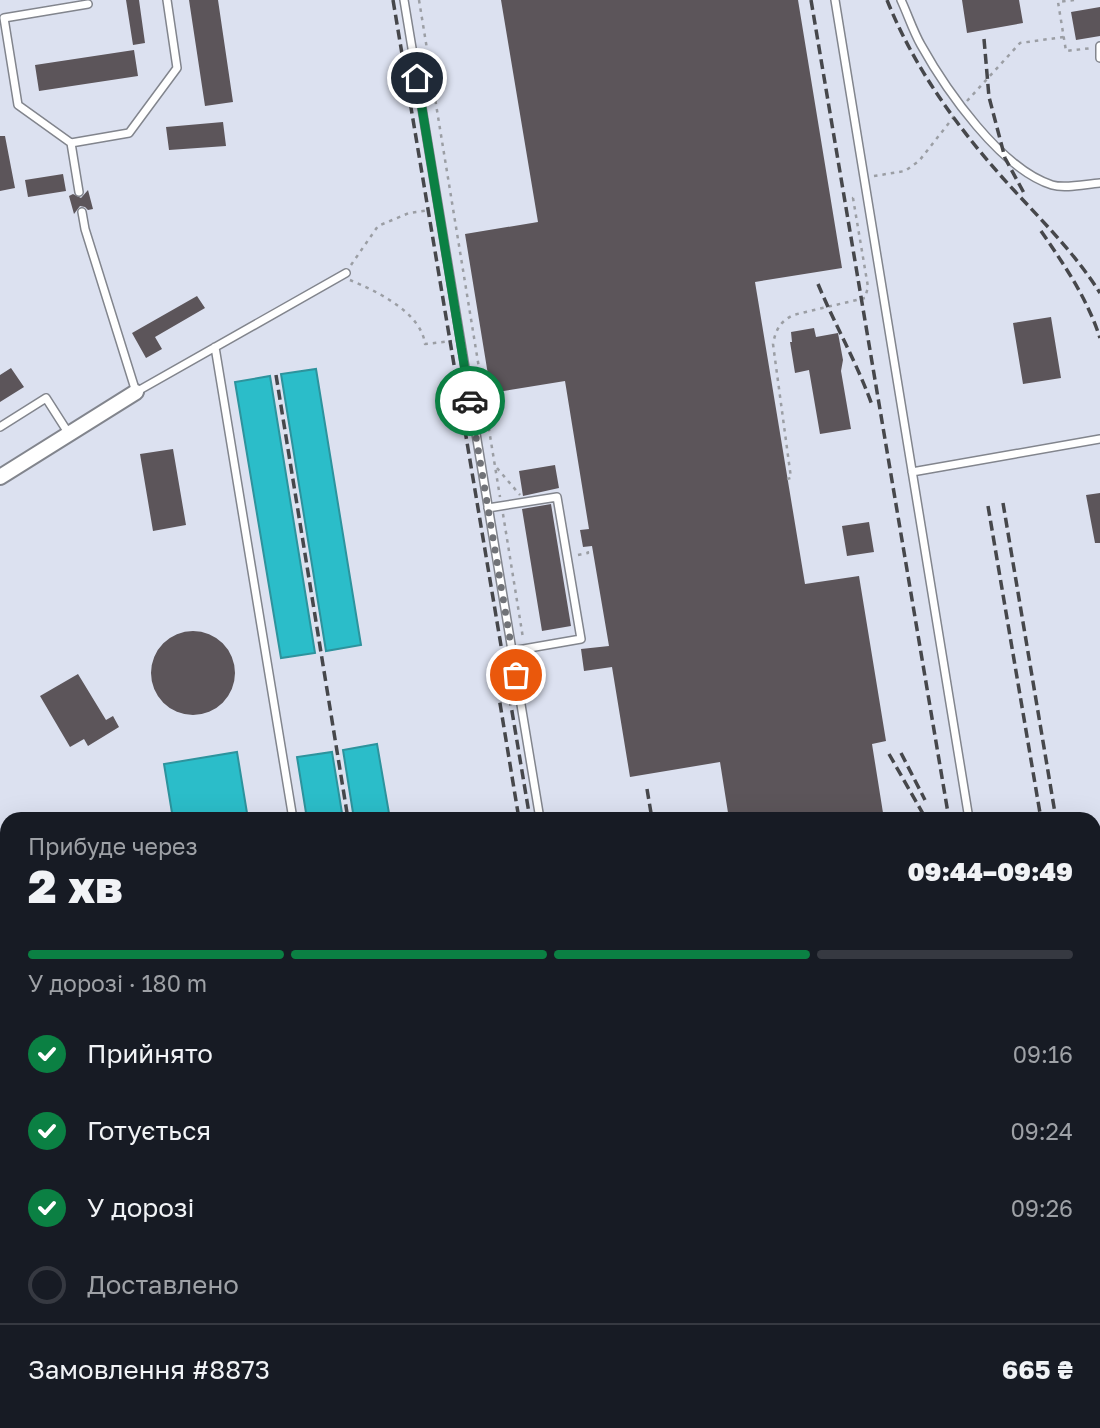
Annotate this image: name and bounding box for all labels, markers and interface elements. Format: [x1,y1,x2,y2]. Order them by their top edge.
pin [387,48,447,108]
icon: home [398,59,436,97]
courier [435,366,505,436]
icon: car [451,382,489,420]
pin [486,645,546,705]
icon: bag [497,656,535,694]
text: Прибуде через [28,832,198,860]
text: 09:44–09:49 [907,856,1073,887]
text: 2 хв [28,858,123,913]
text: У дорозі · 180 m [28,969,207,997]
icon: check [28,1035,66,1073]
text: Прийнято [87,1038,213,1069]
text: 09:16 [1013,1040,1073,1068]
icon: check [28,1112,66,1150]
text: Готується [87,1115,211,1146]
text: 09:24 [1011,1117,1073,1145]
icon: check [28,1189,66,1227]
text: У дорозі [87,1192,194,1223]
text: 09:26 [1011,1194,1073,1222]
text: Доставлено [87,1269,239,1300]
text: Замовлення #8873 [28,1354,270,1385]
text: 665 ₴ [1002,1354,1073,1385]

